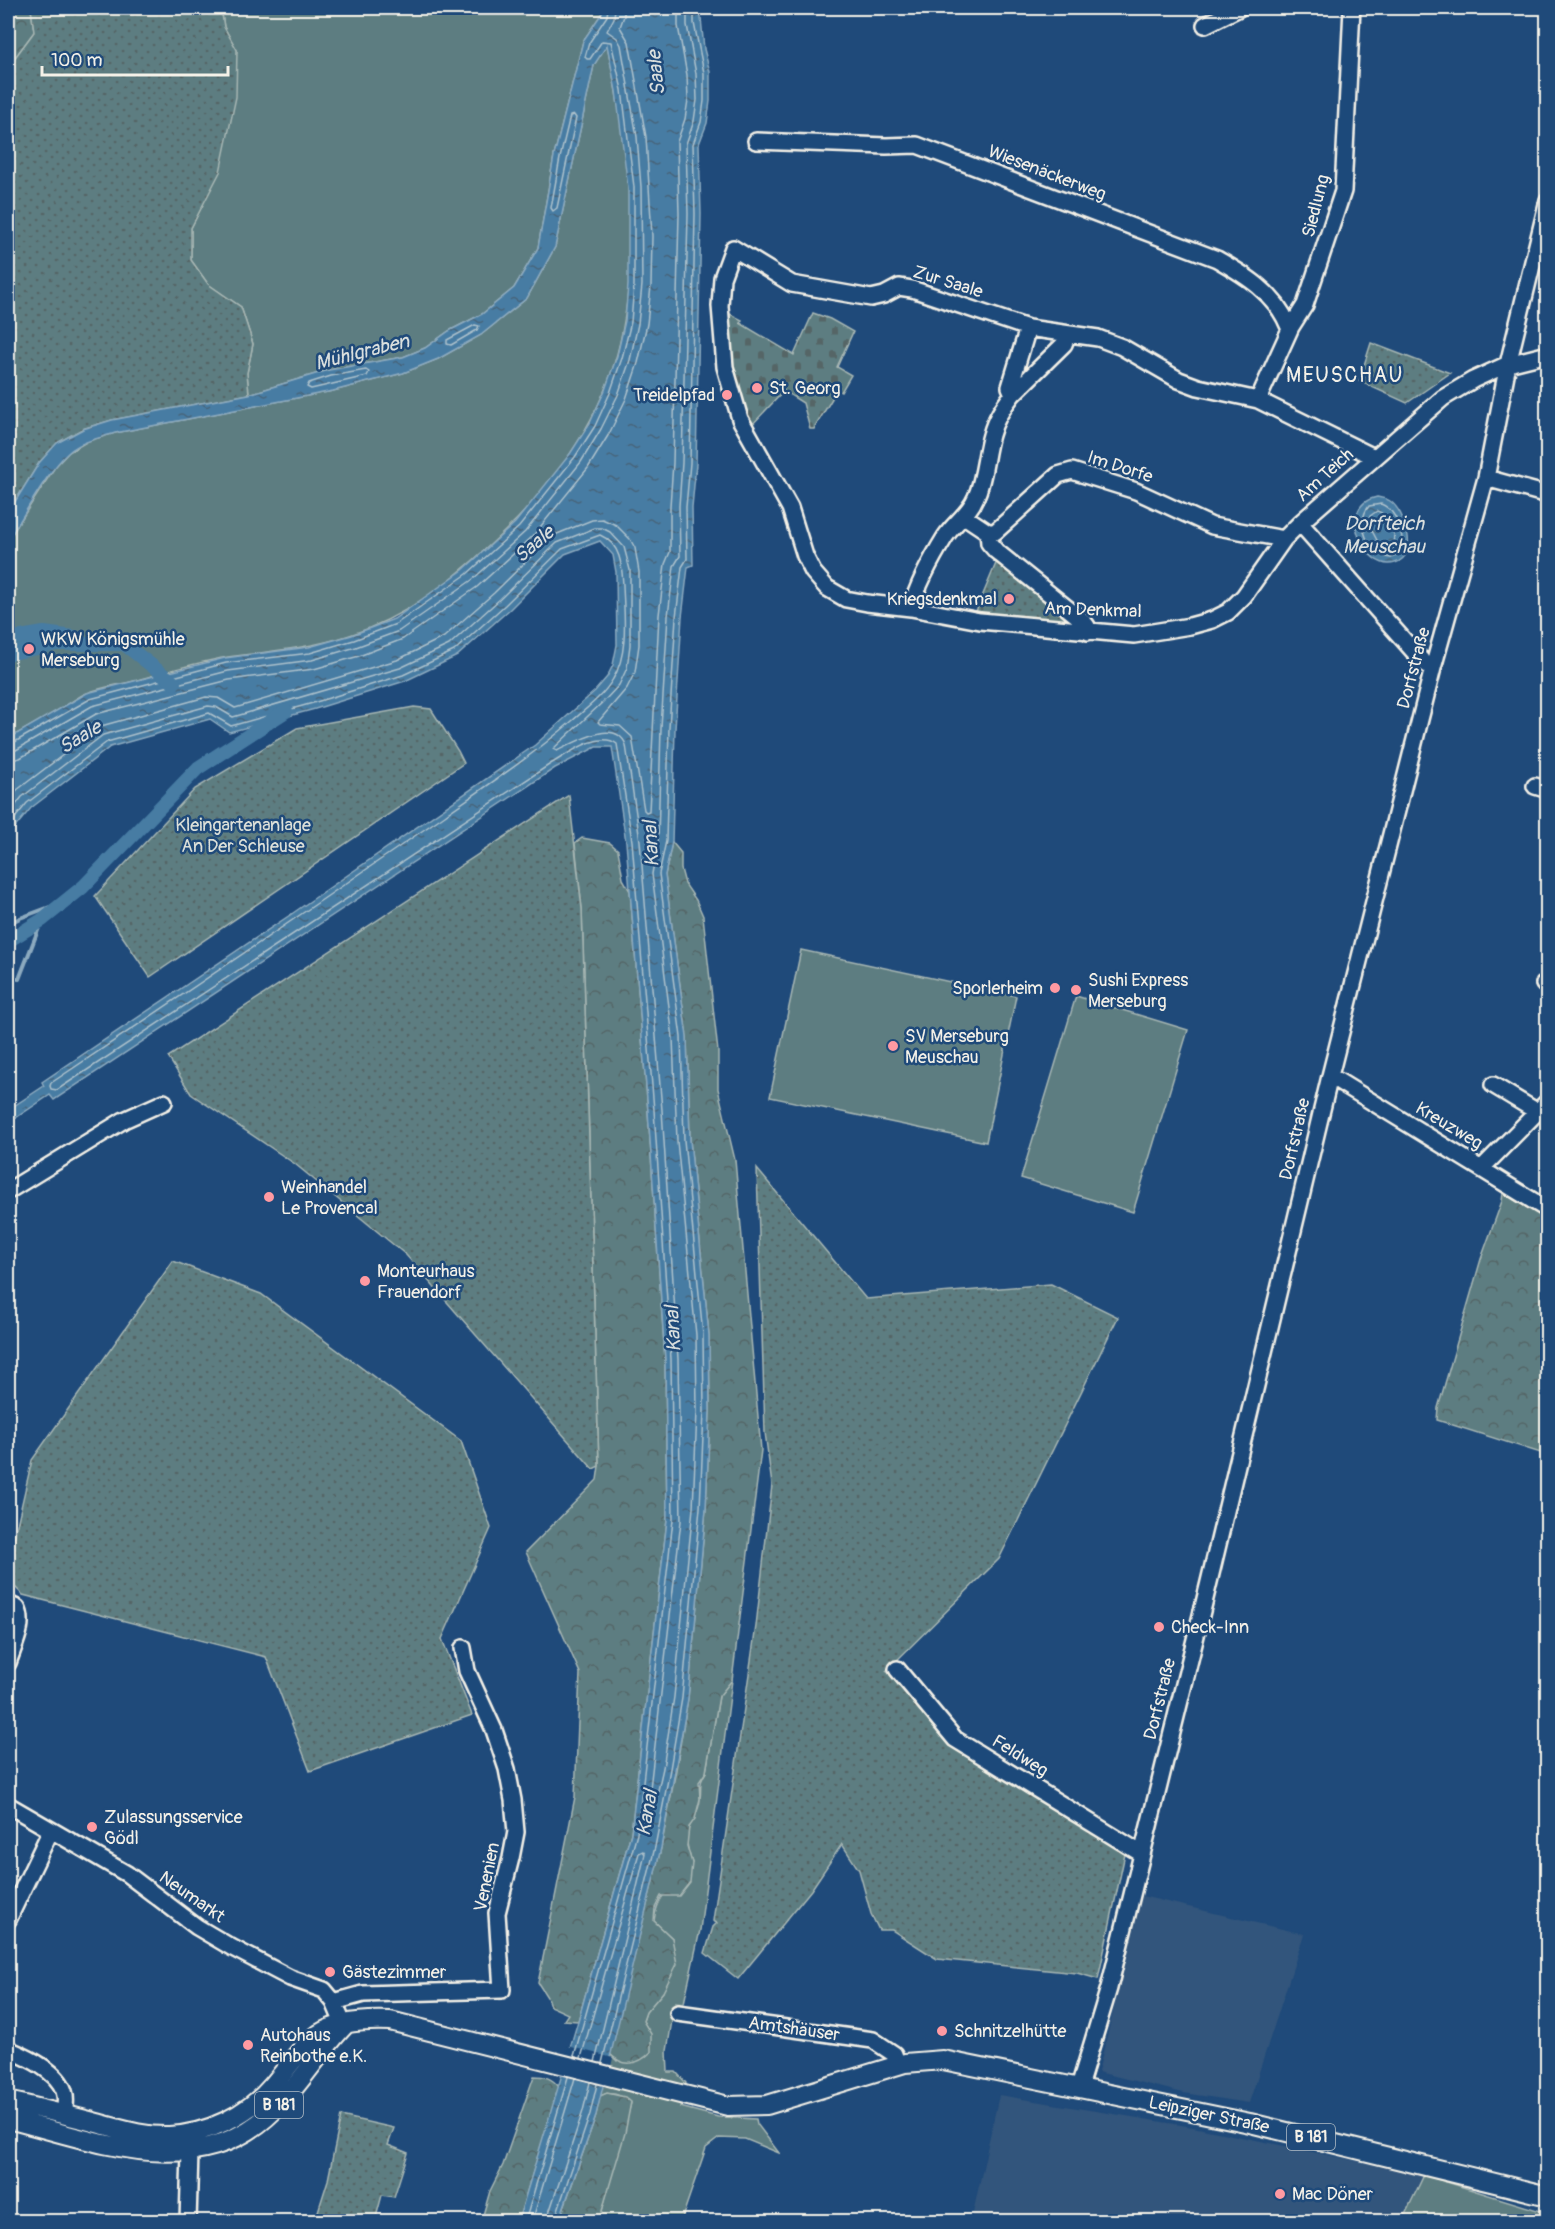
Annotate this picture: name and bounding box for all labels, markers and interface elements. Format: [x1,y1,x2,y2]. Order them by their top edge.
scale bar [42,39,228,77]
water label: Saale [641,47,671,97]
text: 100 m [51,49,103,72]
street label: Wiesenäckerweg [985,140,1109,206]
street label: Siedlung [1297,172,1335,240]
street label: Zur Saale [910,260,986,304]
water label: Mühlgraben [312,328,413,376]
district label: MEUSCHAU [1286,362,1404,389]
place label: St. Georg [769,377,841,400]
marker: St. Georg [750,381,764,395]
place label: Treidelpfad [633,384,715,407]
marker: Treidelpfad [720,388,734,402]
street label: Am Teich [1291,443,1359,507]
street label: Im Dorfe [1084,446,1156,488]
water label: Dorfteich Meuschau [1343,511,1427,559]
water label: Saale [509,519,561,568]
place label: Kriegsdenkmal [887,588,997,611]
marker: Kriegsdenkmal [1002,592,1016,606]
street label: Am Denkmal [1044,597,1142,623]
street label: Dorfstraße [1392,625,1436,711]
place label: WKW Königsmühle Merseburg [41,628,185,672]
marker: WKW Königsmühle Merseburg [22,642,36,656]
water label: Saale [54,714,108,759]
park label: Kleingartenanlage An Der Schleuse [175,814,311,858]
water label: Kanal [637,818,665,868]
place label: Sushi Express Merseburg [1088,969,1188,1013]
place label: Sporlerheim [952,977,1043,1000]
marker: Sporlerheim [1048,981,1062,995]
marker: Sushi Express Merseburg [1069,983,1083,997]
place label: SV Merseburg Meuschau [905,1025,1009,1069]
marker: SV Merseburg Meuschau [886,1039,900,1053]
street label: Dorfstraße [1274,1096,1316,1182]
street label: Kreuzweg [1411,1097,1487,1155]
place label: Weinhandel Le Provencal [281,1176,378,1220]
marker: Weinhandel Le Provencal [262,1190,276,1204]
place label: Monteurhaus Frauendorf [377,1260,475,1304]
marker: Monteurhaus Frauendorf [358,1274,372,1288]
water label: Kanal [659,1303,687,1353]
place label: Check-Inn [1171,1616,1249,1639]
marker: Check-Inn [1152,1620,1166,1634]
street label: Dorfstraße [1139,1656,1181,1742]
street label: Feldweg [987,1730,1053,1782]
water label: Kanal [631,1786,664,1838]
place label: Zulassungsservice Gödl [104,1806,243,1850]
marker: Zulassungsservice Gödl [85,1820,99,1834]
street label: Venenien [469,1840,505,1914]
street label: Neumarkt [155,1866,230,1928]
place label: Gästezimmer [342,1961,447,1984]
marker: Gästezimmer [323,1965,337,1979]
street label: Amtshäuser [747,2011,842,2047]
place label: Schnitzelhütte [954,2020,1067,2043]
place label: Autohaus Reinbothe e.K. [260,2024,367,2068]
marker: Schnitzelhütte [935,2024,949,2038]
marker: Autohaus Reinbothe e.K. [241,2038,255,2052]
street label: Leipziger Straße [1147,2091,1272,2139]
road number: B 181 [255,2092,303,2118]
road number: B 181 [1287,2124,1335,2150]
place label: Mac Döner [1292,2183,1374,2206]
marker: Mac Döner [1273,2187,1287,2201]

